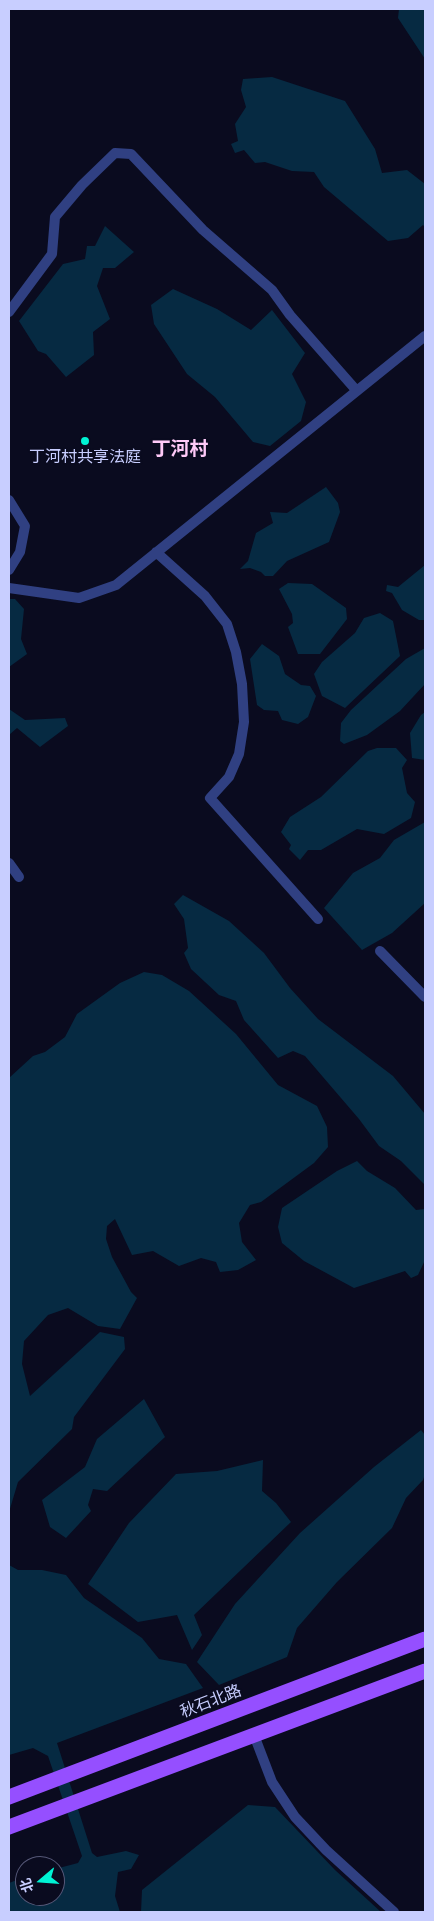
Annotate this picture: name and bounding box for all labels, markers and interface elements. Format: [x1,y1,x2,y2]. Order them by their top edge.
marker: 丁河村共享法庭 [79,435,91,447]
district label: 丁河村 [152,439,208,461]
place label: 丁河村共享法庭 [29,448,141,468]
street label: 秋石北路 [178,1682,244,1722]
north arrow [15,1856,65,1906]
text: 北 [16,1876,37,1895]

